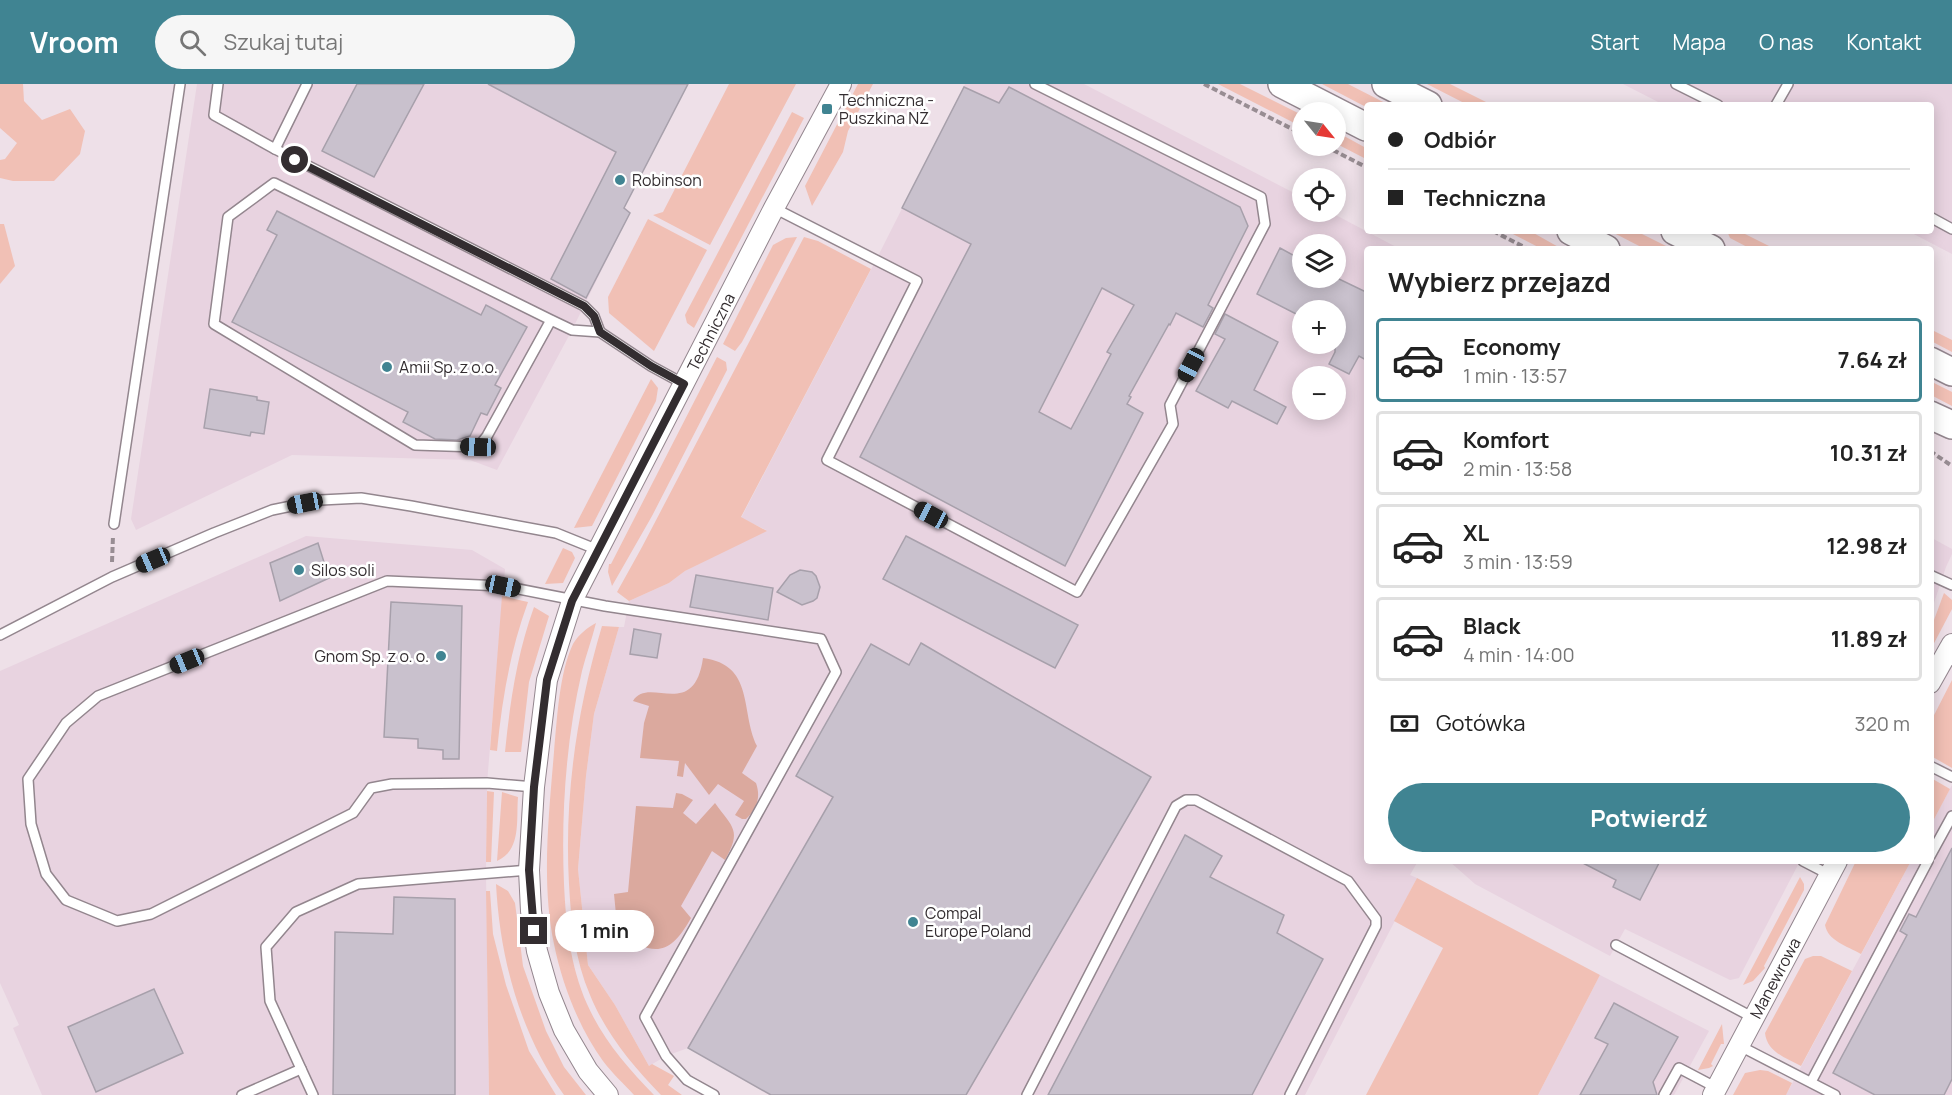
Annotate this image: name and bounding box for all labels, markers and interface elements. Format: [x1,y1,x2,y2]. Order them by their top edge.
search box [155,15,575,69]
text: Vroom [30,23,119,61]
icon: search [176,26,209,59]
text: Szukaj tutaj [224,27,343,57]
text: Start [1591,28,1640,56]
text: Mapa [1673,28,1726,56]
text: O nas [1759,28,1814,56]
text: Kontakt [1847,28,1922,56]
place label: Techniczna - Puszkina NŻ [839,89,934,129]
marker: Techniczna - Puszkina NŻ [820,102,834,116]
north arrow [1292,102,1346,156]
map controls [1292,102,1346,420]
text: Odbiór [1424,125,1496,155]
route start [281,146,308,173]
button: locate [1292,168,1346,222]
place label: Robinson [632,169,702,191]
marker: Robinson [613,173,627,187]
text: Techniczna [1424,183,1546,213]
button: layers [1292,234,1346,288]
text: Wybierz przejazd [1388,263,1611,300]
street label: Techniczna [682,289,740,375]
button: + [1292,300,1346,354]
text: Economy [1463,332,1561,362]
icon: car [1391,333,1445,387]
car [1175,345,1207,385]
text: 7.64 zł [1838,345,1907,375]
place label: Amii Sp. z o.o. [399,356,498,378]
marker: Amii Sp. z o.o. [380,360,394,374]
text: 1 min · 13:57 [1463,362,1567,389]
button: − [1292,366,1346,420]
text: Komfort [1463,425,1550,455]
icon: car [1391,426,1445,480]
car [460,437,496,457]
text: 10.31 zł [1830,438,1907,468]
text: 2 min · 13:58 [1463,455,1572,482]
car [286,491,324,515]
car [911,499,951,531]
text: XL [1463,518,1489,548]
icon: car [1391,519,1445,573]
text: 12.98 zł [1826,531,1907,561]
car [133,545,173,575]
text: 3 min · 13:59 [1463,548,1573,575]
place label: Silos soli [311,559,375,581]
marker: Silos soli [292,563,306,577]
car [484,573,522,599]
text: Black [1463,611,1520,641]
icon: car [1391,612,1445,666]
text: 11.89 zł [1831,624,1907,654]
text: 4 min · 14:00 [1463,641,1575,668]
place label: Gnom Sp. z o. o. [314,645,429,667]
car [167,646,207,676]
marker: Gnom Sp. z o. o. [434,649,448,663]
icon: cash [1388,707,1421,740]
text: Gotówka [1436,708,1525,738]
text: 320 m [1854,710,1910,737]
button: Potwierdź [1388,783,1910,852]
place label: Compal Europe Poland [925,902,1031,942]
callout: 1 min [555,910,654,952]
marker: Compal Europe Poland [906,915,920,929]
route end [520,917,547,944]
text: 1 min [580,917,629,944]
street label: Manewrowa [1745,934,1805,1022]

